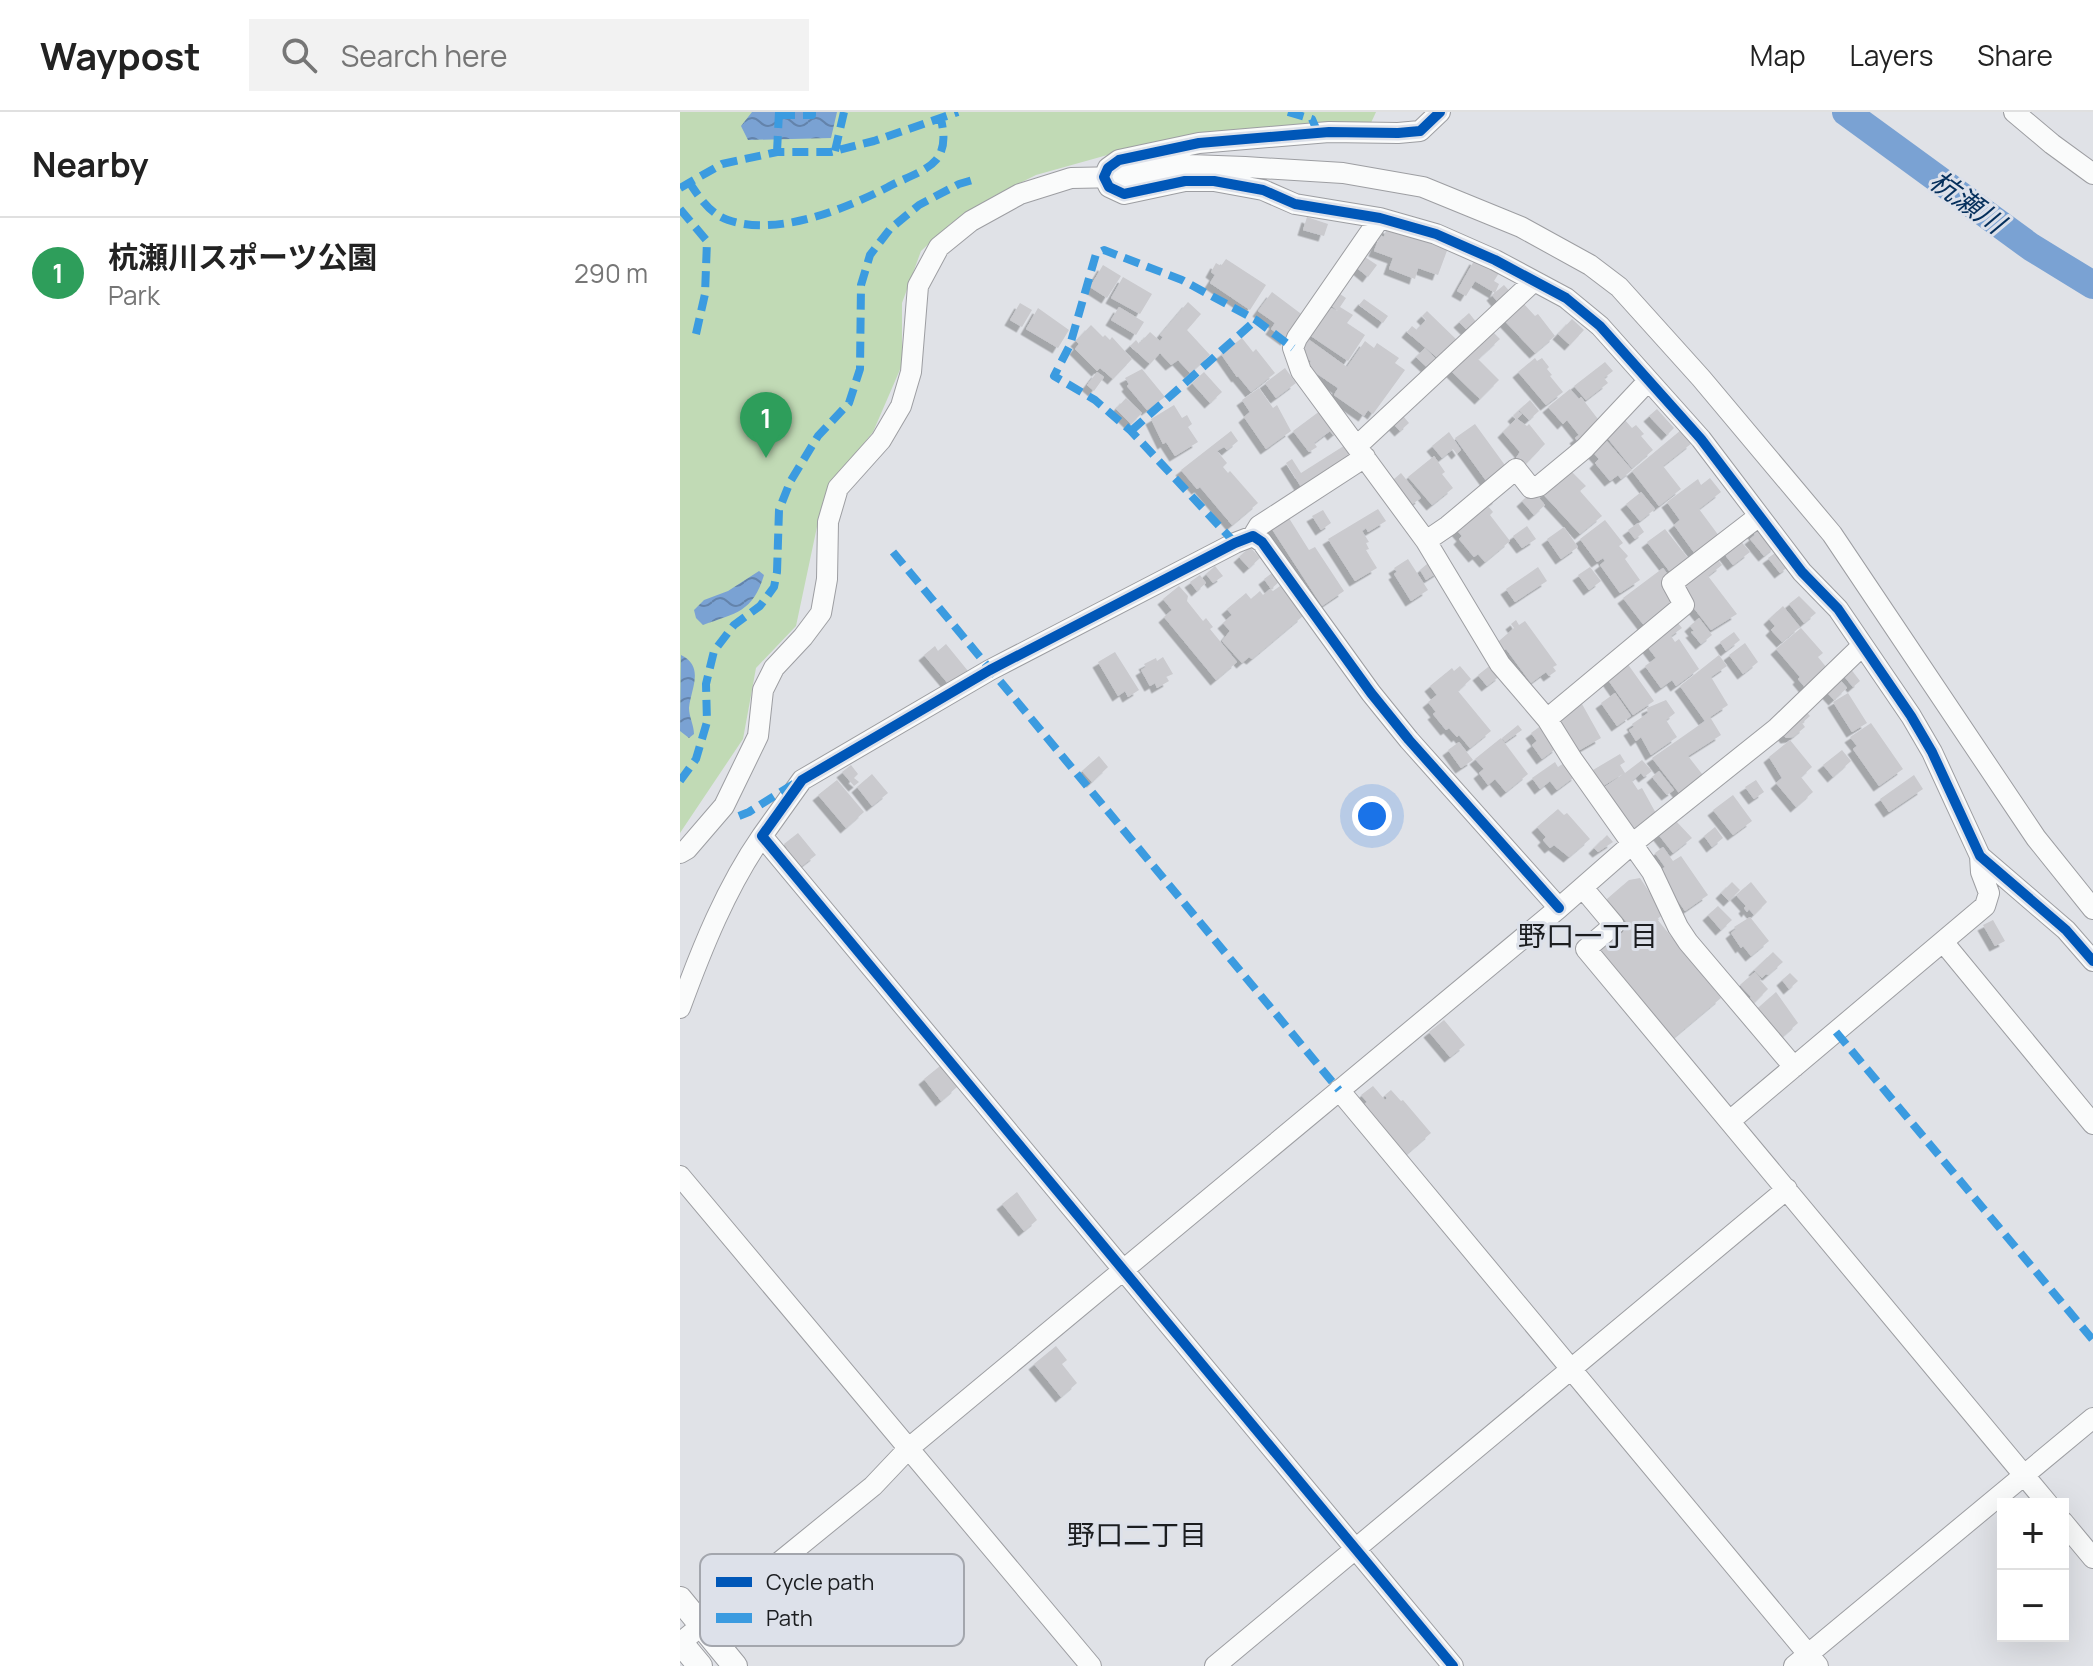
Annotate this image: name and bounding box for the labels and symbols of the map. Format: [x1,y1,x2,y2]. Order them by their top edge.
water label: 杭瀬川 [1923,161,2016,243]
pin: 1 [740,392,792,458]
your location [1352,796,1392,836]
district label: 野口一丁目 [1518,916,1658,954]
district label: 野口二丁目 [1067,1515,1207,1553]
legend [700,1554,964,1646]
text: Cycle path [766,1567,874,1597]
text: Path [766,1603,813,1633]

